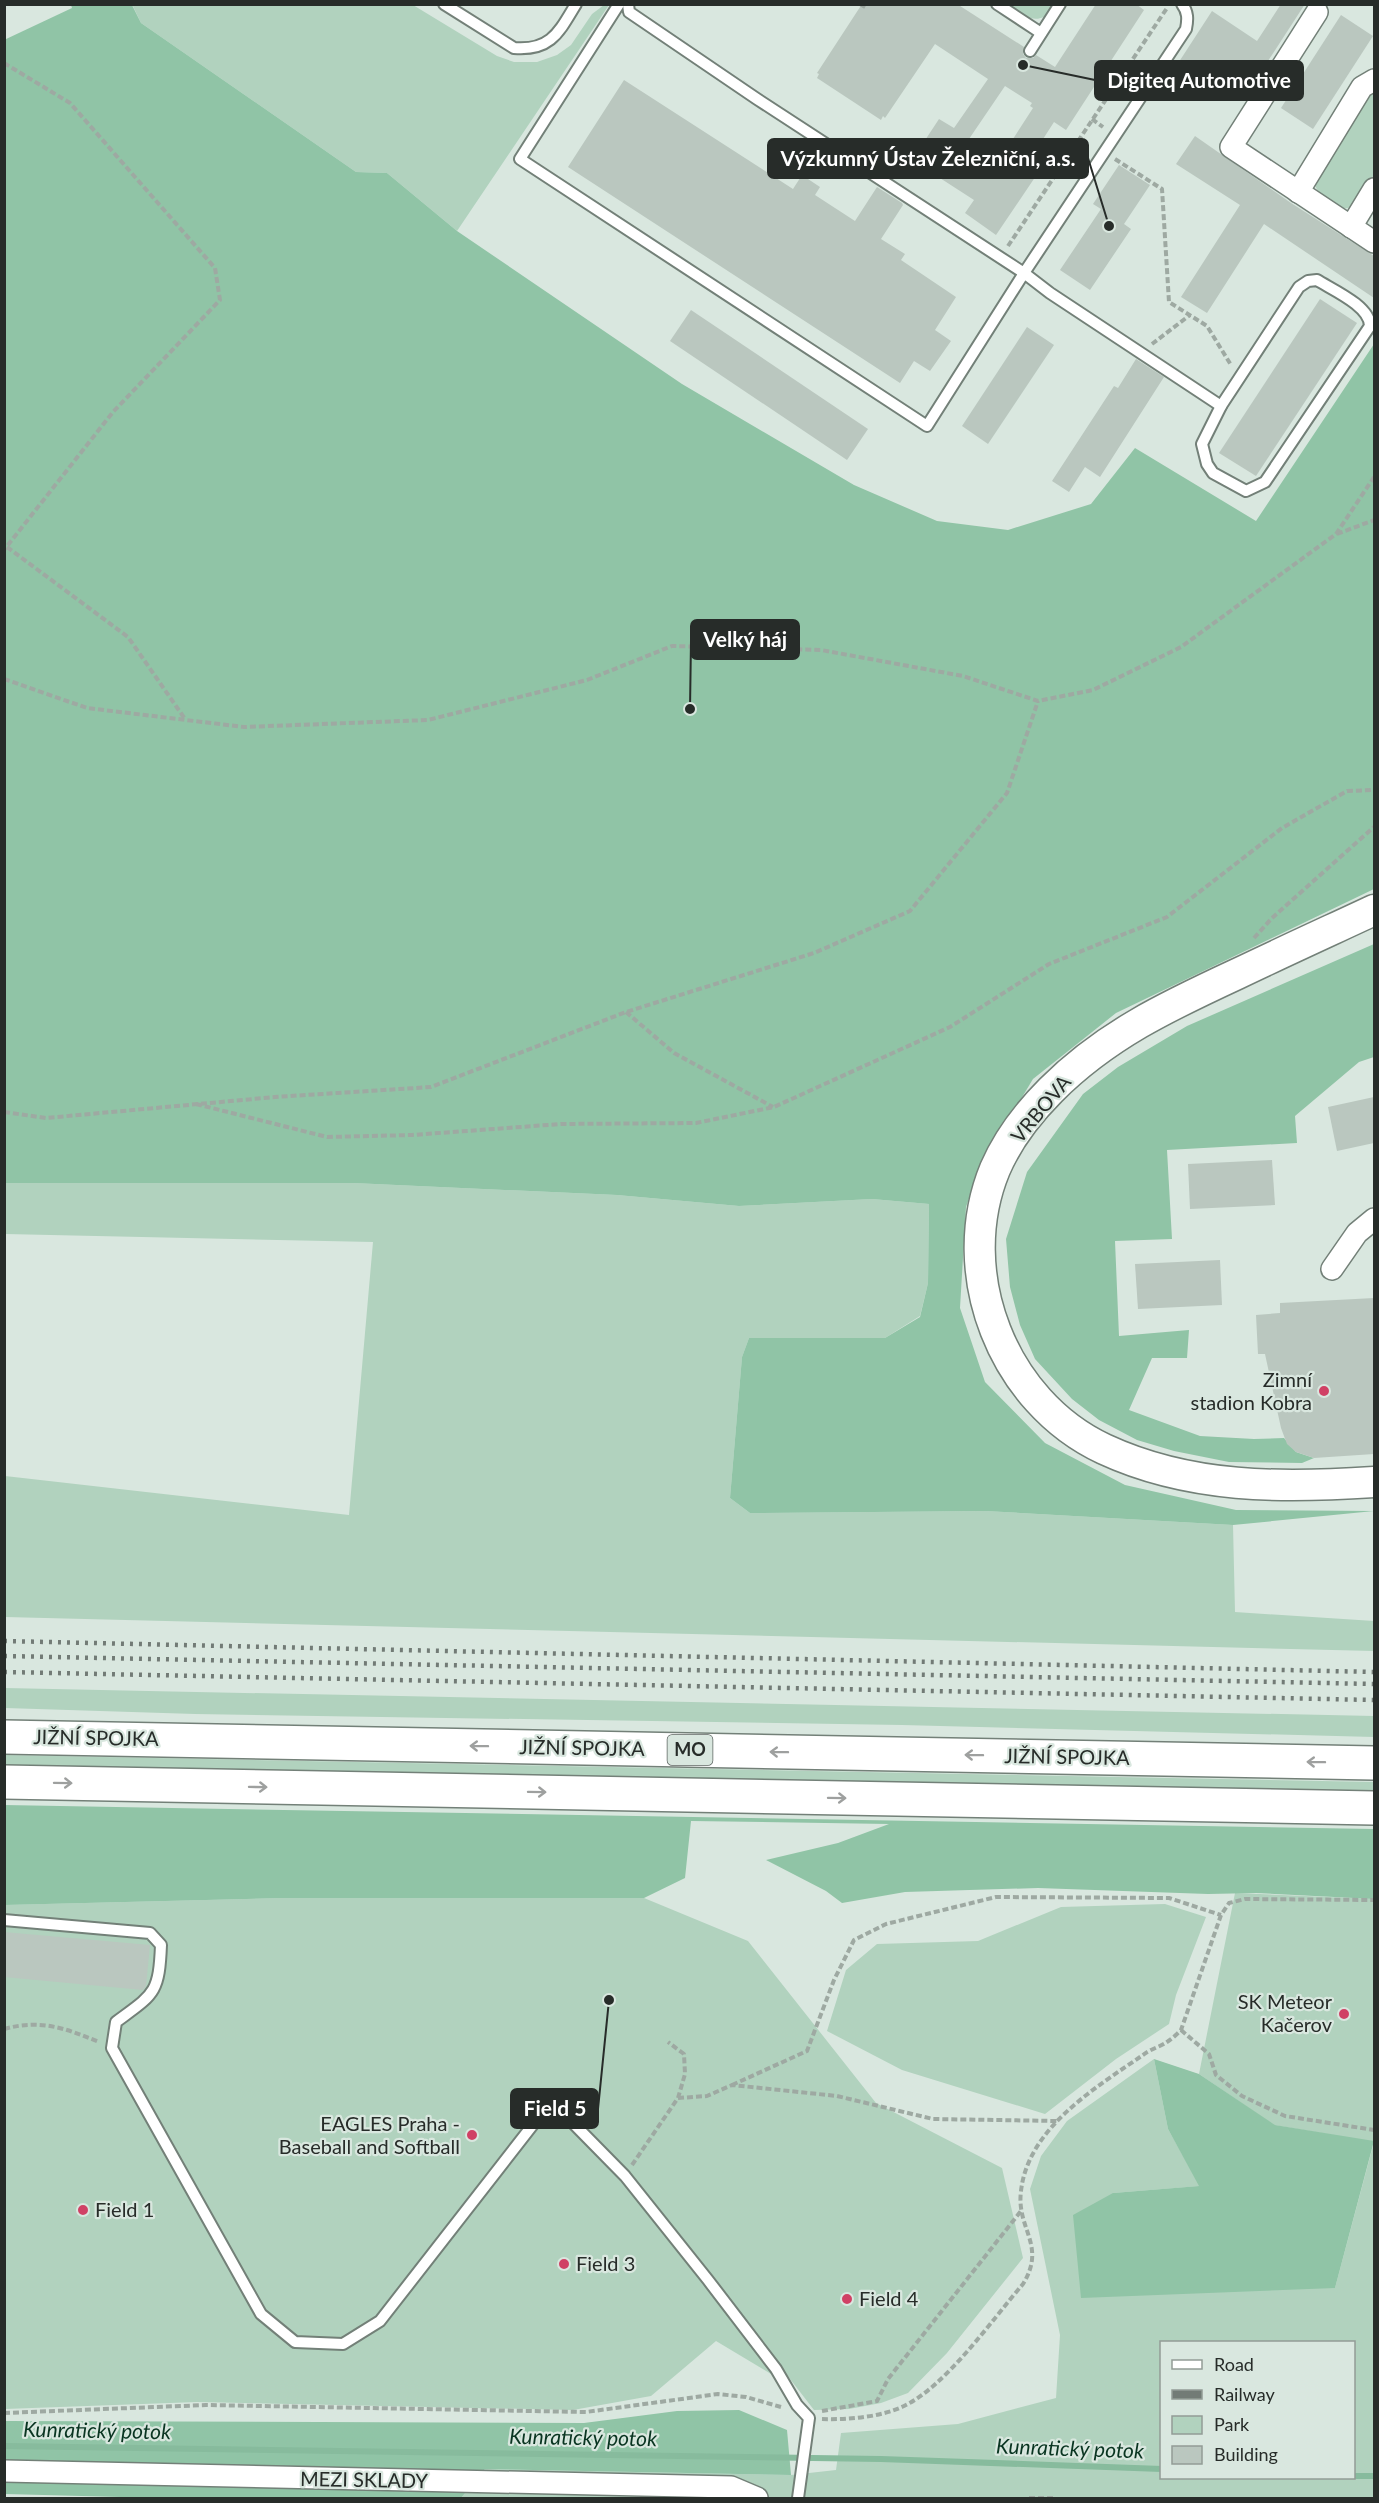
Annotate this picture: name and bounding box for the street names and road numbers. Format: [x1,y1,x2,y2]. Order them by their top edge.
street label: VRBOVA [1005,1069,1076,1147]
street label: JIŽNÍ SPOJKA [33,1724,159,1750]
street label: JIŽNÍ SPOJKA [519,1734,645,1760]
road number: MO [668,1735,712,1765]
street label: JIŽNÍ SPOJKA [1004,1743,1130,1769]
street label: MEZI SKLADY [300,2466,429,2492]

